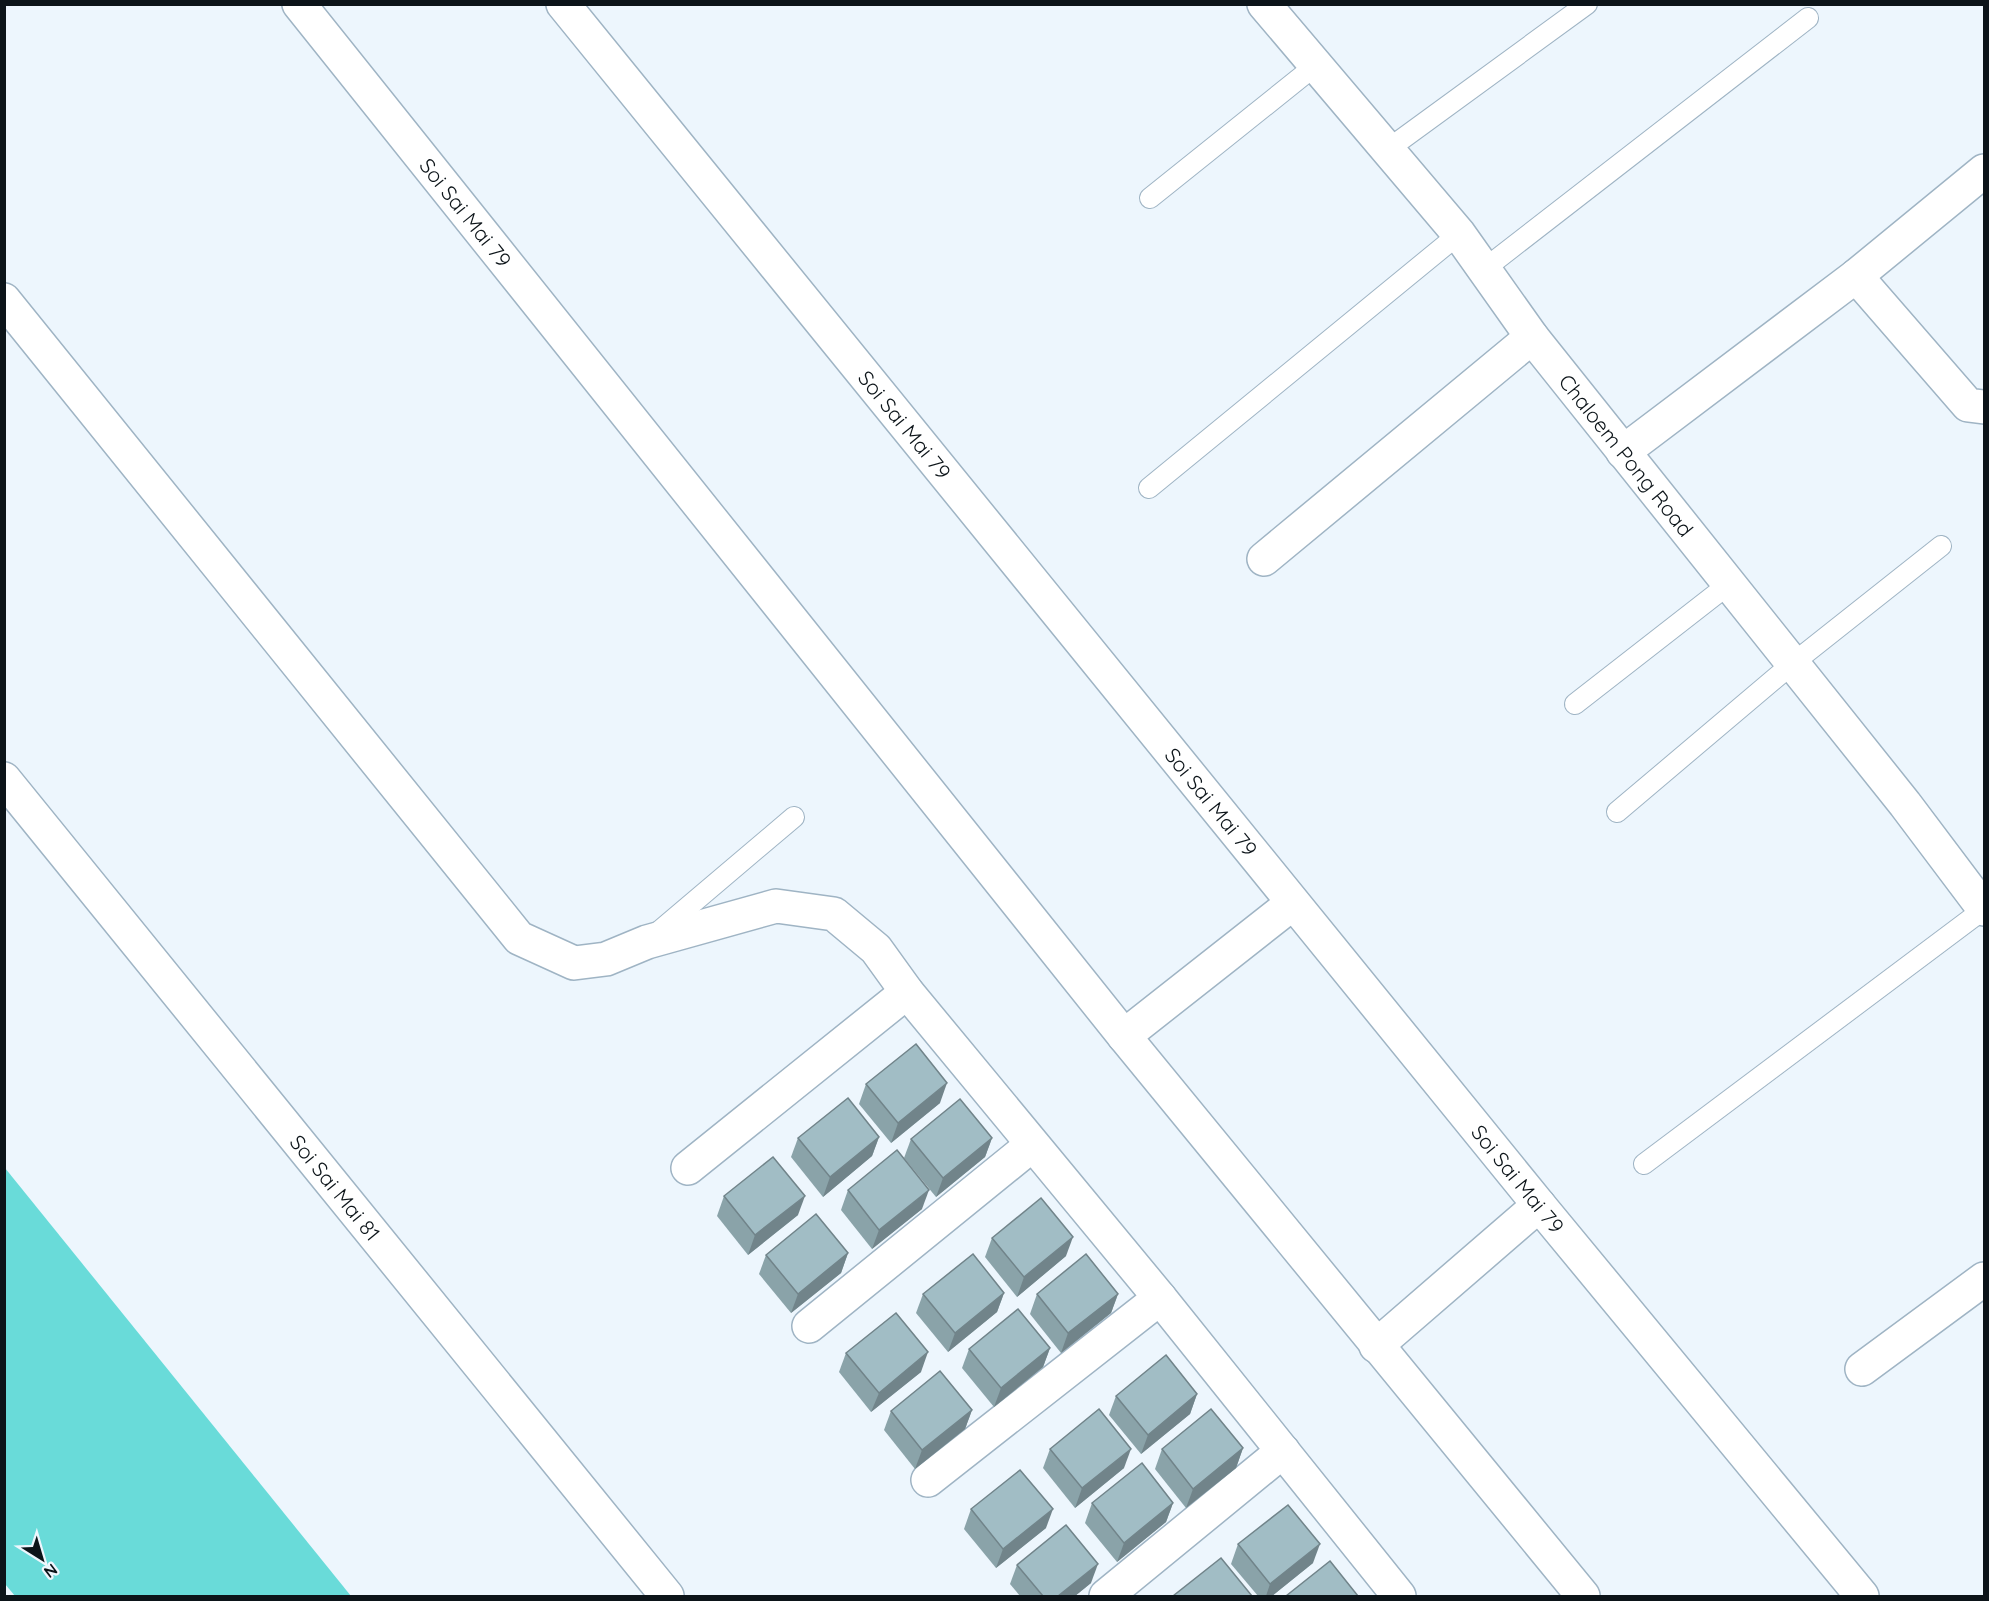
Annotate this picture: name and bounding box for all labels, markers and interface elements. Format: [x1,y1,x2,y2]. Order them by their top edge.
street label: Soi Sai Mai 79 [414,153,517,272]
street label: Soi Sai Mai 79 [853,365,957,484]
street label: Chaloem Pong Road [1554,369,1699,542]
street label: Soi Sai Mai 79 [1159,742,1263,861]
street label: Soi Sai Mai 79 [1466,1119,1570,1238]
street label: Soi Sai Mai 81 [285,1129,386,1246]
north arrow [12,1529,72,1589]
text: N [40,1559,62,1583]

